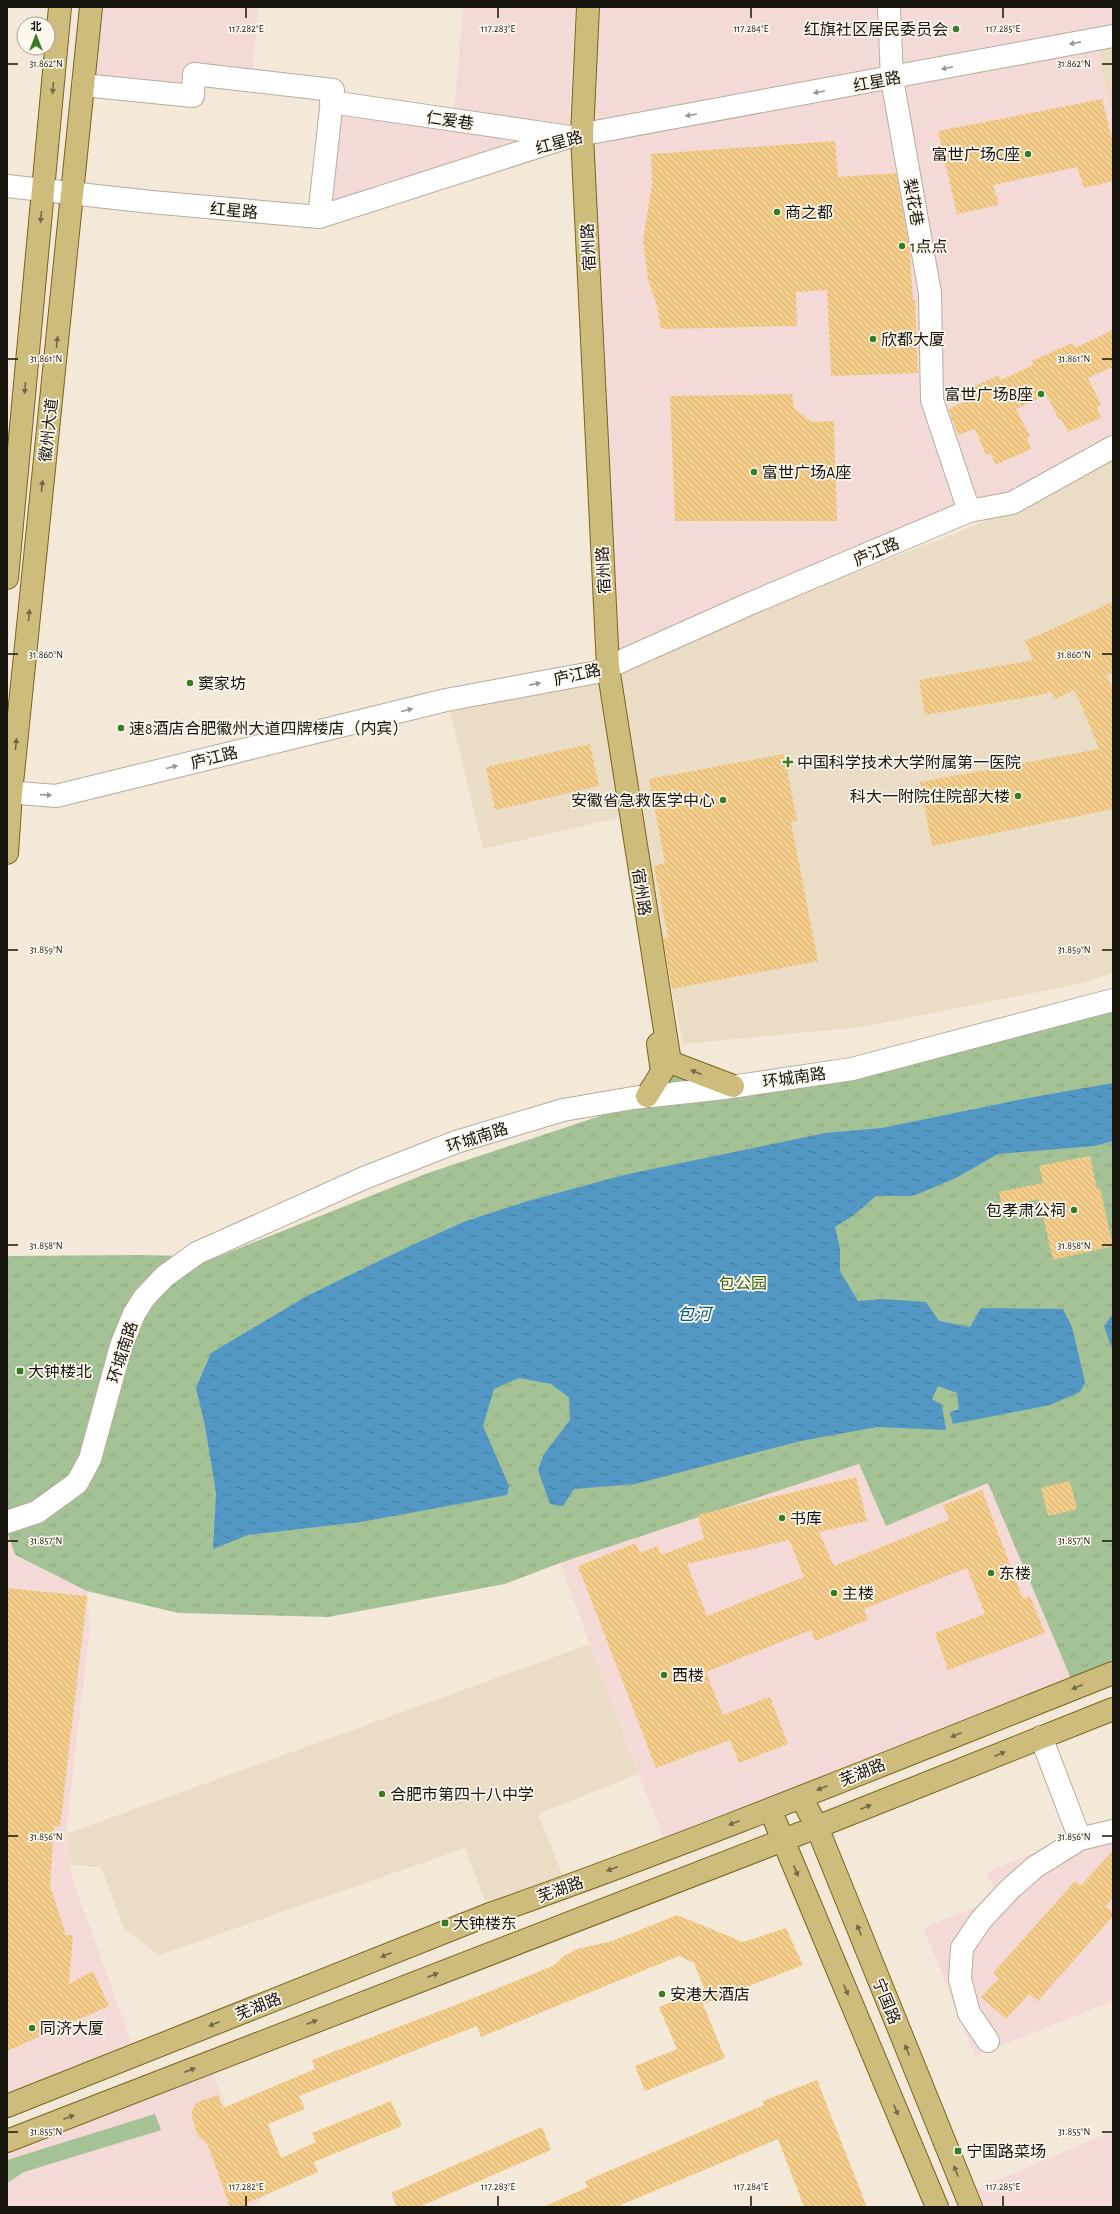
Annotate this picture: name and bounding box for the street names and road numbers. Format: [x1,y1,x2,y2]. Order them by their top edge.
street label: 红星路 [852,69,902,94]
street label: 仁爱巷 [425,109,475,132]
street label: 红星路 [534,128,585,157]
street label: 梨花巷 [901,177,926,227]
street label: 红星路 [209,200,259,221]
street label: 宿州路 [579,223,598,271]
street label: 徽州大道 [37,397,60,463]
street label: 庐江路 [851,534,902,569]
street label: 宿州路 [594,546,613,594]
street label: 庐江路 [552,661,602,688]
street label: 庐江路 [189,743,239,772]
street label: 宿州路 [629,867,654,917]
street label: 环城南路 [761,1065,827,1090]
street label: 环城南路 [444,1120,510,1155]
street label: 环城南路 [105,1319,140,1385]
street label: 芜湖路 [837,1756,888,1789]
street label: 芜湖路 [535,1873,586,1906]
street label: 宁国路 [870,1976,903,2027]
street label: 芜湖路 [233,1990,284,2023]

